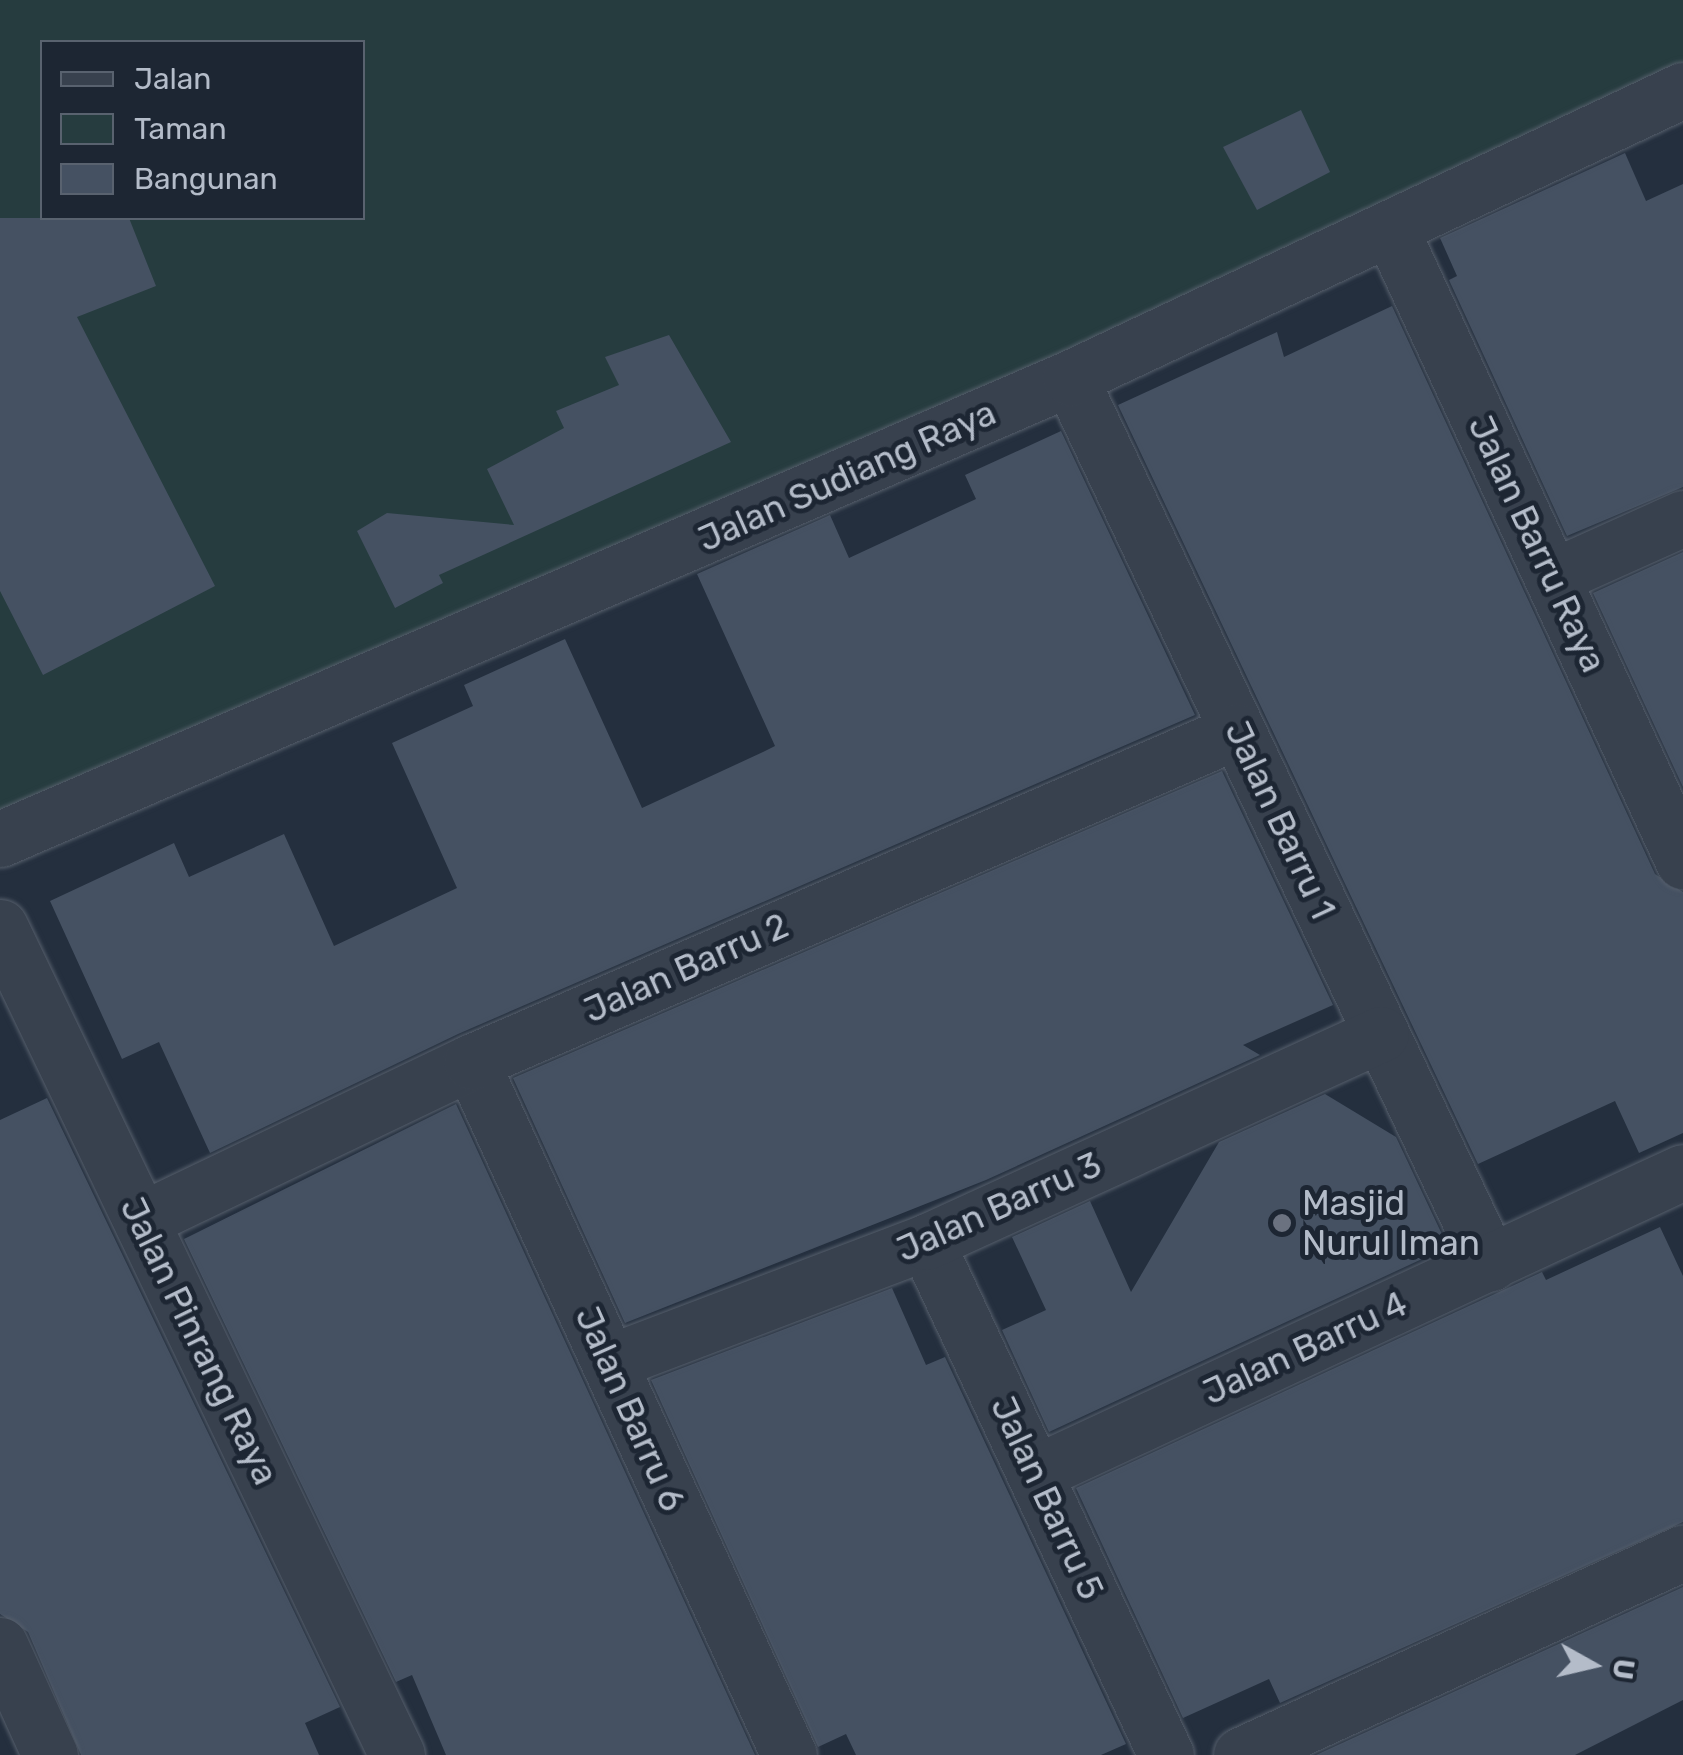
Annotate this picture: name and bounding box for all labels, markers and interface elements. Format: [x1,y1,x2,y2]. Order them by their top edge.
legend [40,40,365,220]
text: Jalan [134,61,212,97]
text: Taman [134,111,227,147]
text: Bangunan [134,161,278,197]
street label: Jalan Sudiang Raya [692,392,1002,560]
street label: Jalan Barru Raya [1459,409,1615,679]
street label: Jalan Barru 1 [1216,715,1344,925]
street label: Jalan Barru 2 [578,904,794,1032]
street label: Jalan Barru 3 [890,1143,1108,1271]
place label: Masjid Nurul Iman [1302,1182,1480,1264]
street label: Jalan Pinrang Raya [111,1191,287,1491]
marker: Masjid Nurul Iman [1271,1212,1293,1234]
street label: Jalan Barru 4 [1197,1283,1413,1413]
street label: Jalan Barru 6 [566,1300,694,1518]
street label: Jalan Barru 5 [982,1390,1112,1606]
north arrow [1543,1615,1643,1715]
text: U [1605,1657,1641,1682]

